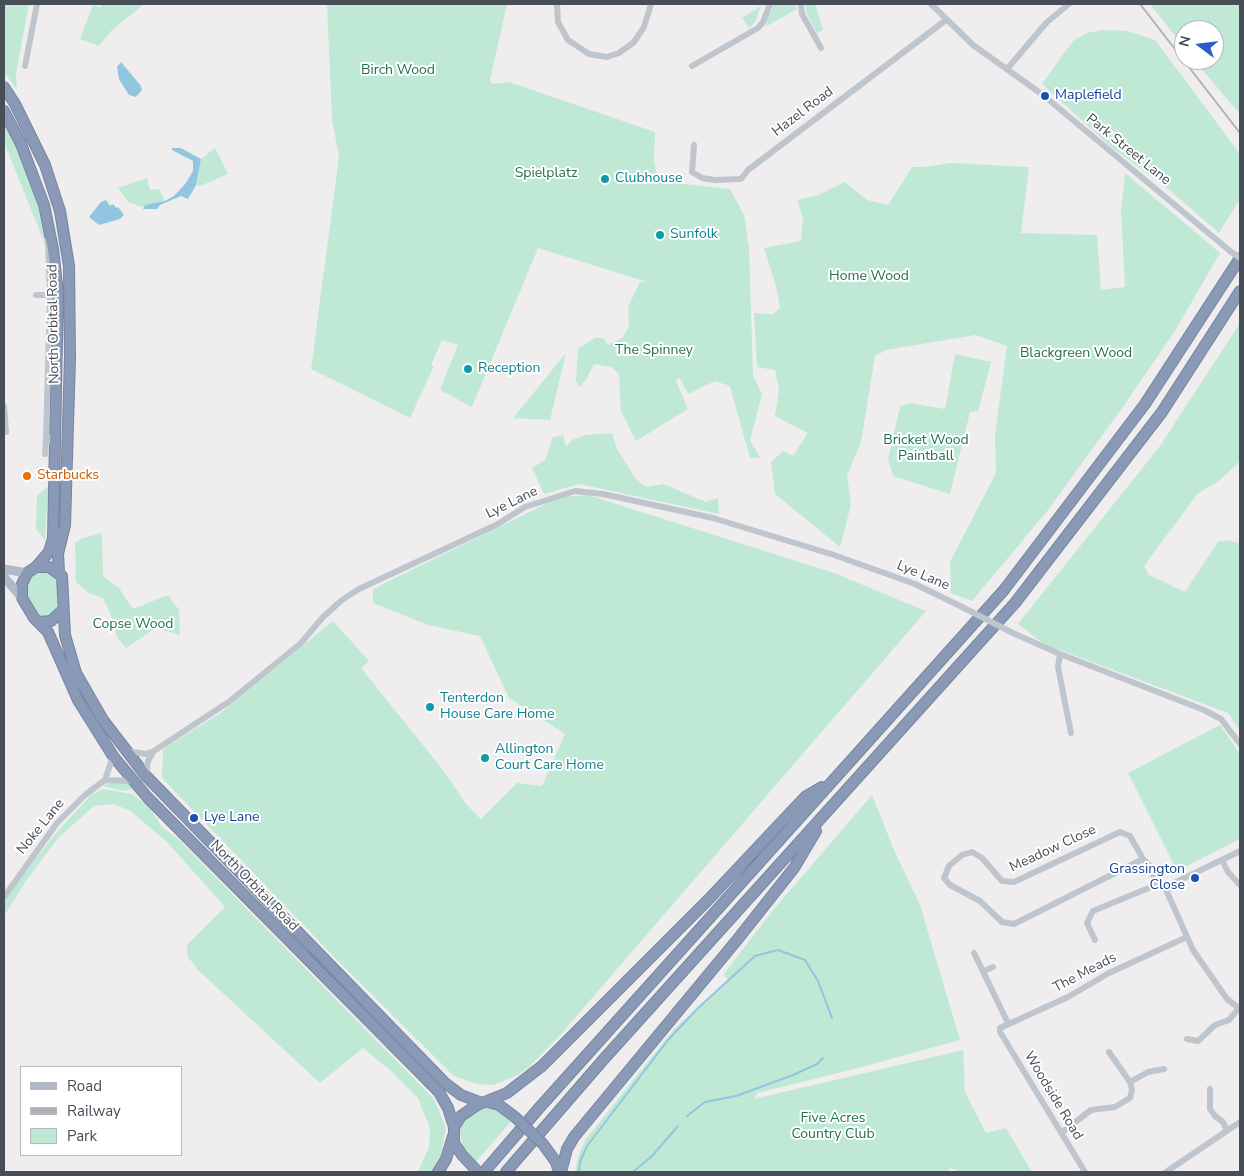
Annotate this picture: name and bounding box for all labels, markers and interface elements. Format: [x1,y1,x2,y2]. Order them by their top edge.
north arrow [1174,20,1224,70]
text: N [1174,34,1196,49]
park label: Birch Wood [361,63,435,79]
street label: Hazel Road [769,84,837,140]
place label: Maplefield [1055,88,1122,104]
marker: Maplefield [1039,90,1051,102]
street label: Park Street Lane [1082,111,1174,189]
park label: Spielplatz [515,166,577,182]
place label: Clubhouse [615,171,682,187]
marker: Clubhouse [599,173,611,185]
place label: Sunfolk [670,227,718,243]
marker: Sunfolk [654,229,666,241]
street label: North Orbital Road [45,264,63,384]
park label: Home Wood [829,269,909,285]
park label: The Spinney [615,343,693,359]
park label: Blackgreen Wood [1020,346,1132,362]
place label: Reception [478,361,540,377]
marker: Reception [462,363,474,375]
park label: Bricket Wood Paintball [883,433,969,466]
place label: Starbucks [37,468,99,484]
marker: Starbucks [21,470,33,482]
street label: Lye Lane [483,483,541,523]
street label: Lye Lane [894,557,952,595]
park label: Copse Wood [93,617,173,633]
place label: Tenterdon House Care Home [440,691,555,724]
marker: Tenterdon House Care Home [424,701,436,713]
place label: Allington Court Care Home [495,742,604,774]
marker: Allington Court Care Home [479,752,491,764]
street label: Noke Lane [14,796,68,858]
place label: Lye Lane [204,810,260,826]
marker: Lye Lane [188,812,200,824]
street label: Meadow Close [1007,822,1099,876]
street label: North Orbital Road [206,837,302,935]
place label: Grassington Close [1109,862,1185,894]
marker: Grassington Close [1189,872,1201,884]
street label: The Meads [1051,949,1119,997]
street label: Woodside Road [1020,1049,1086,1143]
legend [20,1066,182,1156]
text: Road [67,1076,102,1096]
text: Railway [67,1101,121,1121]
park label: Five Acres Country Club [791,1111,875,1144]
text: Park [67,1126,97,1146]

